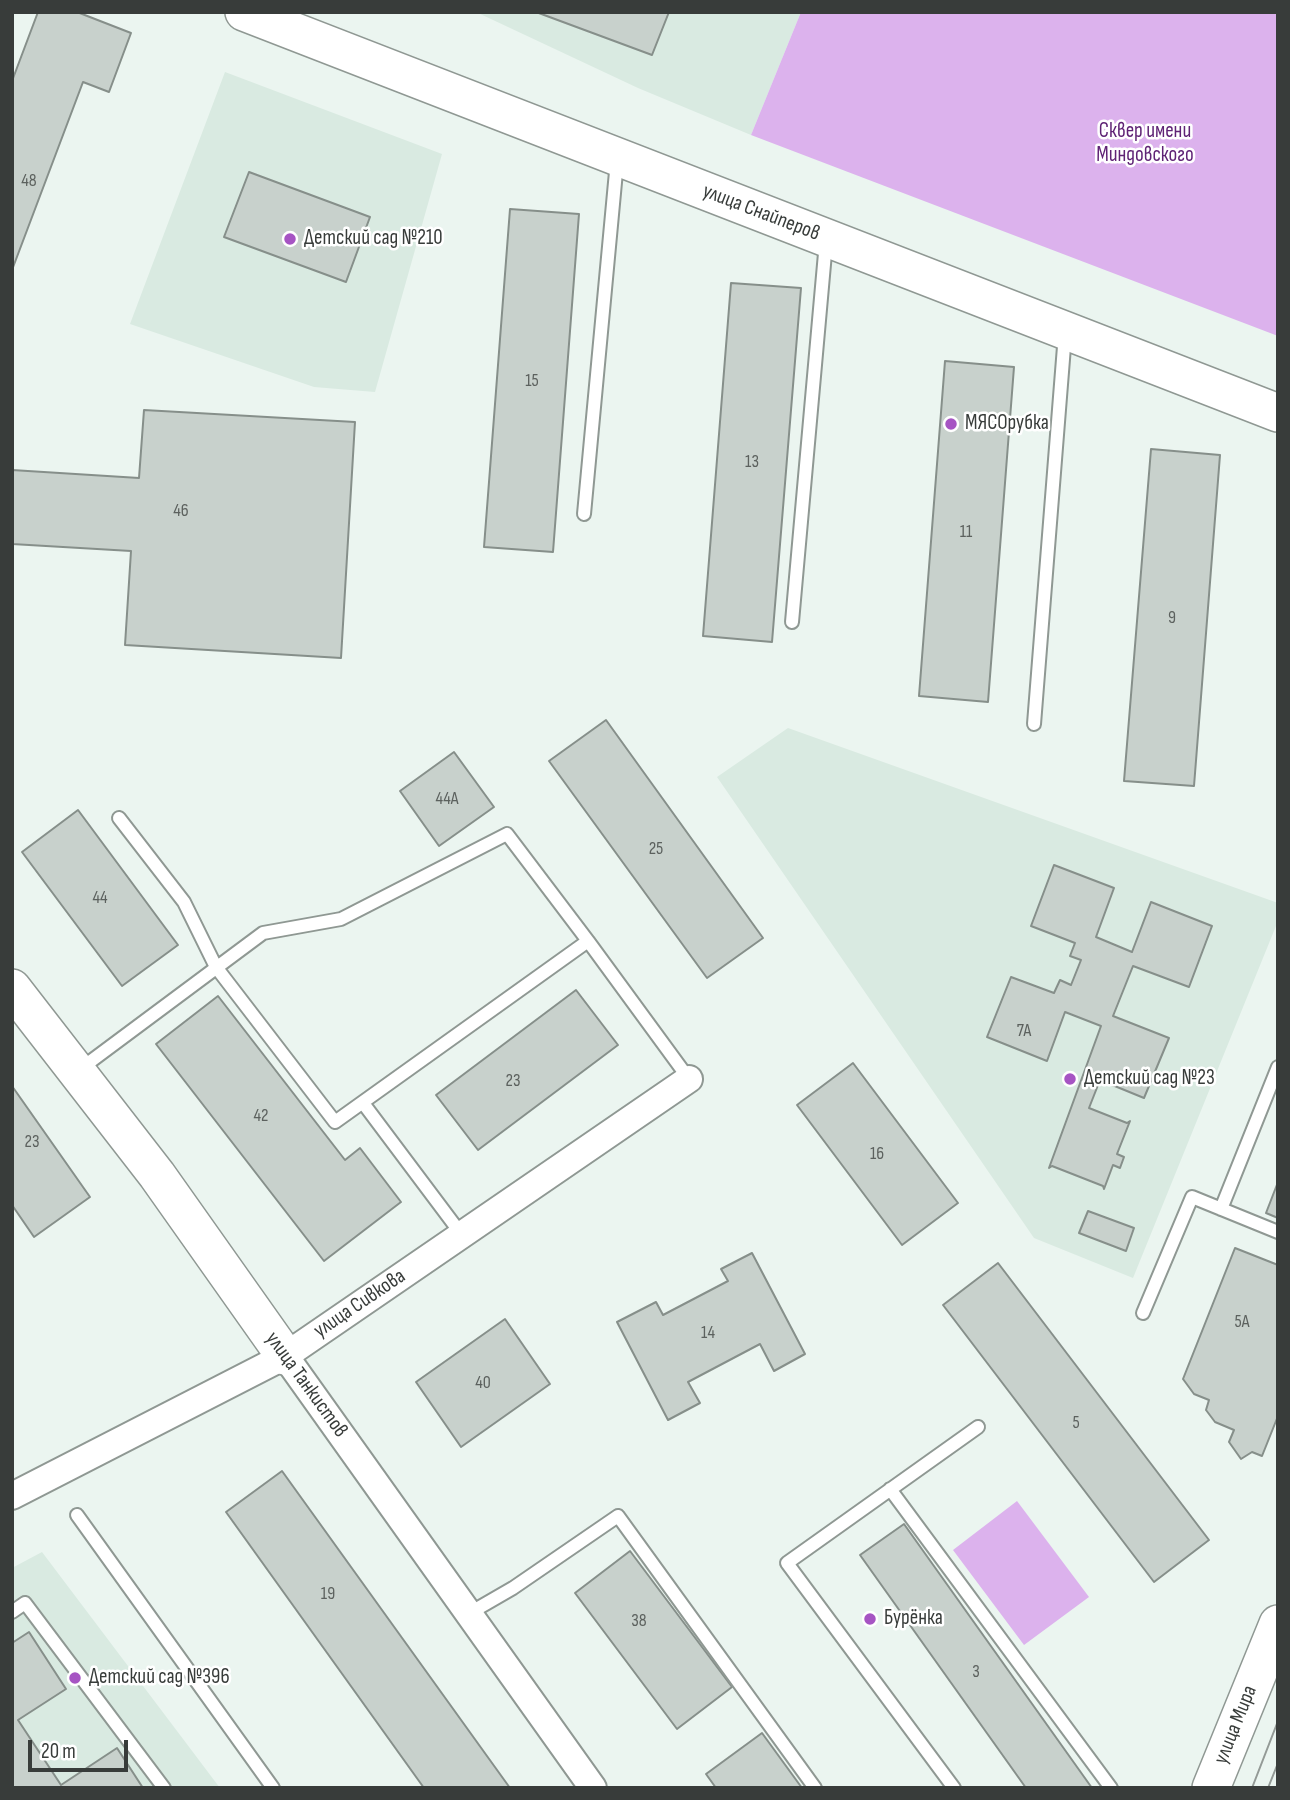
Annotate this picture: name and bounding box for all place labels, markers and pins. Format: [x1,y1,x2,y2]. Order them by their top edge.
place label: Детский сад №210 [304,226,443,252]
marker: Детский сад №210 [282,231,298,247]
place label: МЯСОрубка [965,411,1049,437]
marker: МЯСОрубка [943,416,959,432]
place label: Детский сад №23 [1084,1066,1215,1092]
marker: Детский сад №23 [1062,1071,1078,1087]
place label: Бурёнка [884,1606,943,1632]
marker: Бурёнка [862,1611,878,1627]
place label: Детский сад №396 [89,1665,230,1691]
marker: Детский сад №396 [67,1670,83,1686]

